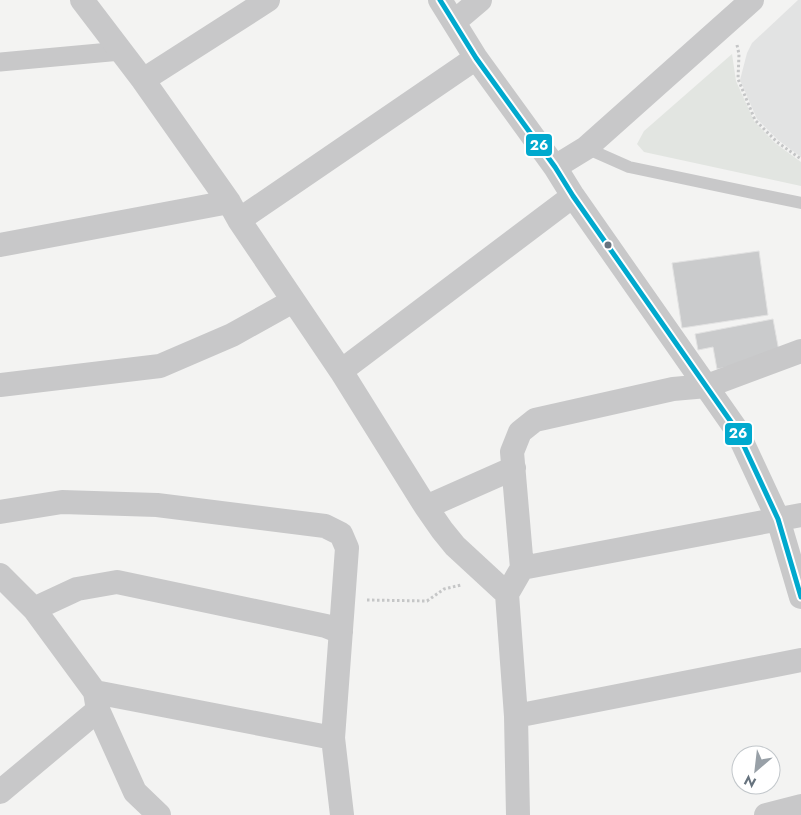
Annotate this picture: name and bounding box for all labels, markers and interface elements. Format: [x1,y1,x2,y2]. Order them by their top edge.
line badge: 26 [525,133,553,157]
text: 26 [530,135,548,155]
unlabelled marker [603,240,613,250]
line badge: 26 [724,422,753,446]
text: 26 [729,423,747,443]
north arrow [731,745,781,795]
text: N [740,770,760,793]

